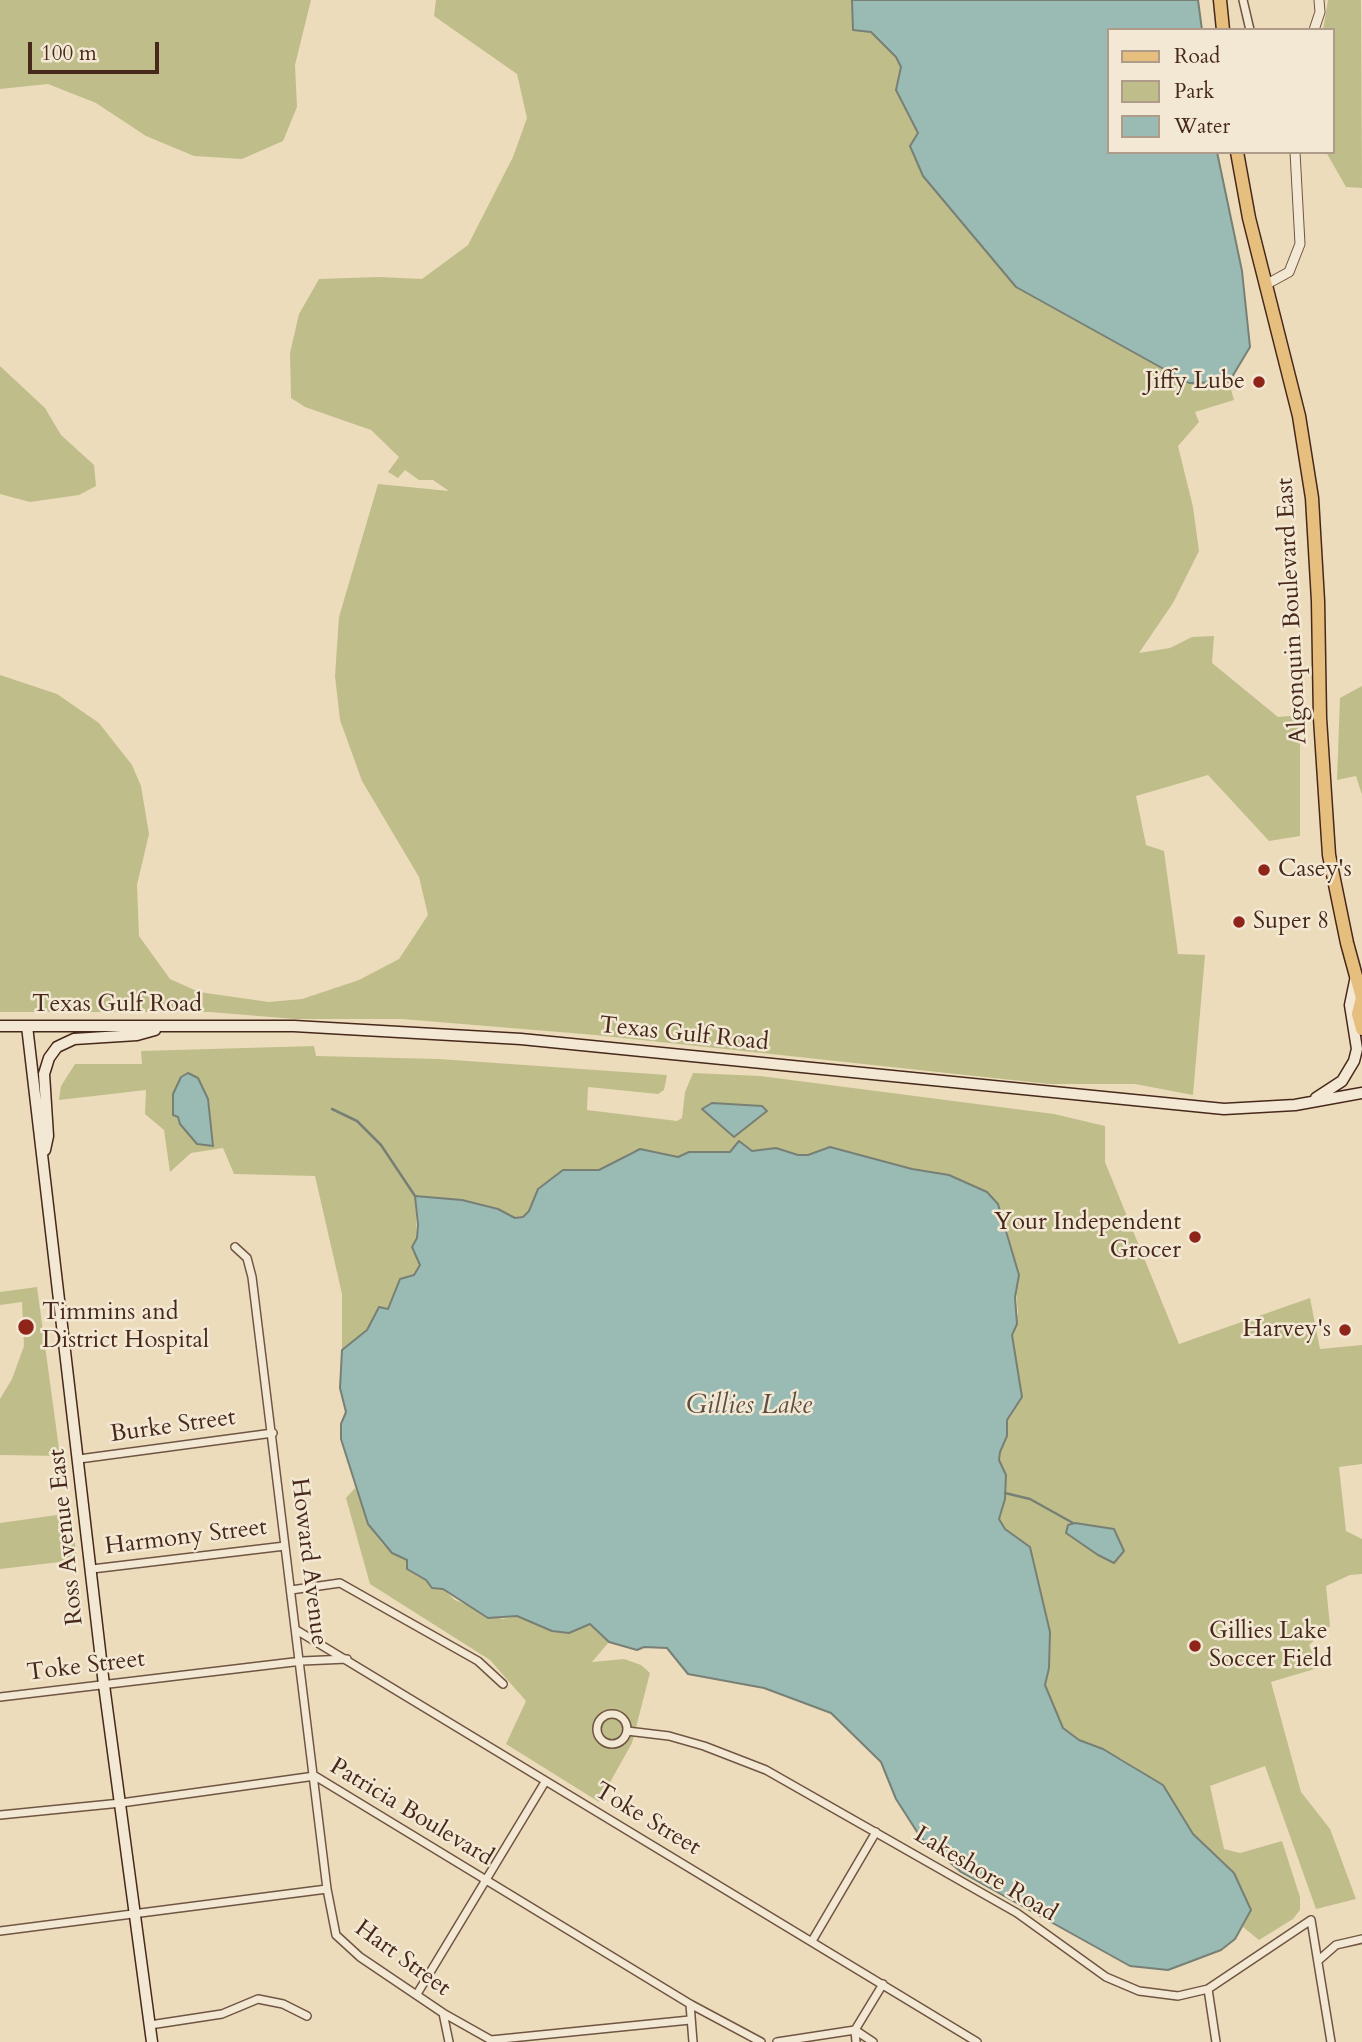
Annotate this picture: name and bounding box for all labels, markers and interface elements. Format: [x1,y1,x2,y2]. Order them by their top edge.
scale bar [32,28,163,72]
legend [1106,28,1334,154]
text: 100 m [41,39,97,68]
text: Road [1174,42,1220,71]
text: Park [1174,77,1214,106]
text: Water [1174,112,1230,141]
place label: Jiffy Lube [1145,368,1245,396]
marker: Jiffy Lube [1251,374,1267,390]
street label: Algonquin Boulevard East [1272,477,1314,745]
place label: Casey's [1278,856,1352,884]
marker: Casey's [1256,862,1272,878]
place label: Super 8 [1253,908,1329,936]
marker: Super 8 [1231,914,1247,930]
street label: Texas Gulf Road [32,991,202,1019]
street label: Texas Gulf Road [598,1012,770,1058]
place label: Your Independent Grocer [994,1209,1181,1265]
marker: Your Independent Grocer [1187,1229,1203,1245]
place label: Timmins and District Hospital [42,1299,209,1355]
place label: Harvey's [1243,1316,1331,1344]
marker: Timmins and District Hospital [16,1317,36,1337]
marker: Harvey's [1337,1322,1353,1338]
water label: Gillies Lake [686,1391,812,1423]
street label: Burke Street [109,1404,237,1450]
street label: Ross Avenue East [43,1447,91,1627]
street label: Howard Avenue [283,1477,333,1647]
street label: Harmony Street [103,1514,269,1562]
place label: Gillies Lake Soccer Field [1209,1618,1332,1674]
marker: Gillies Lake Soccer Field [1187,1638,1203,1654]
street label: Toke Street [25,1645,147,1689]
street label: Patricia Boulevard [324,1753,498,1873]
street label: Toke Street [589,1777,705,1863]
street label: Lakeshore Road [908,1821,1062,1929]
street label: Hart Street [349,1915,455,2003]

